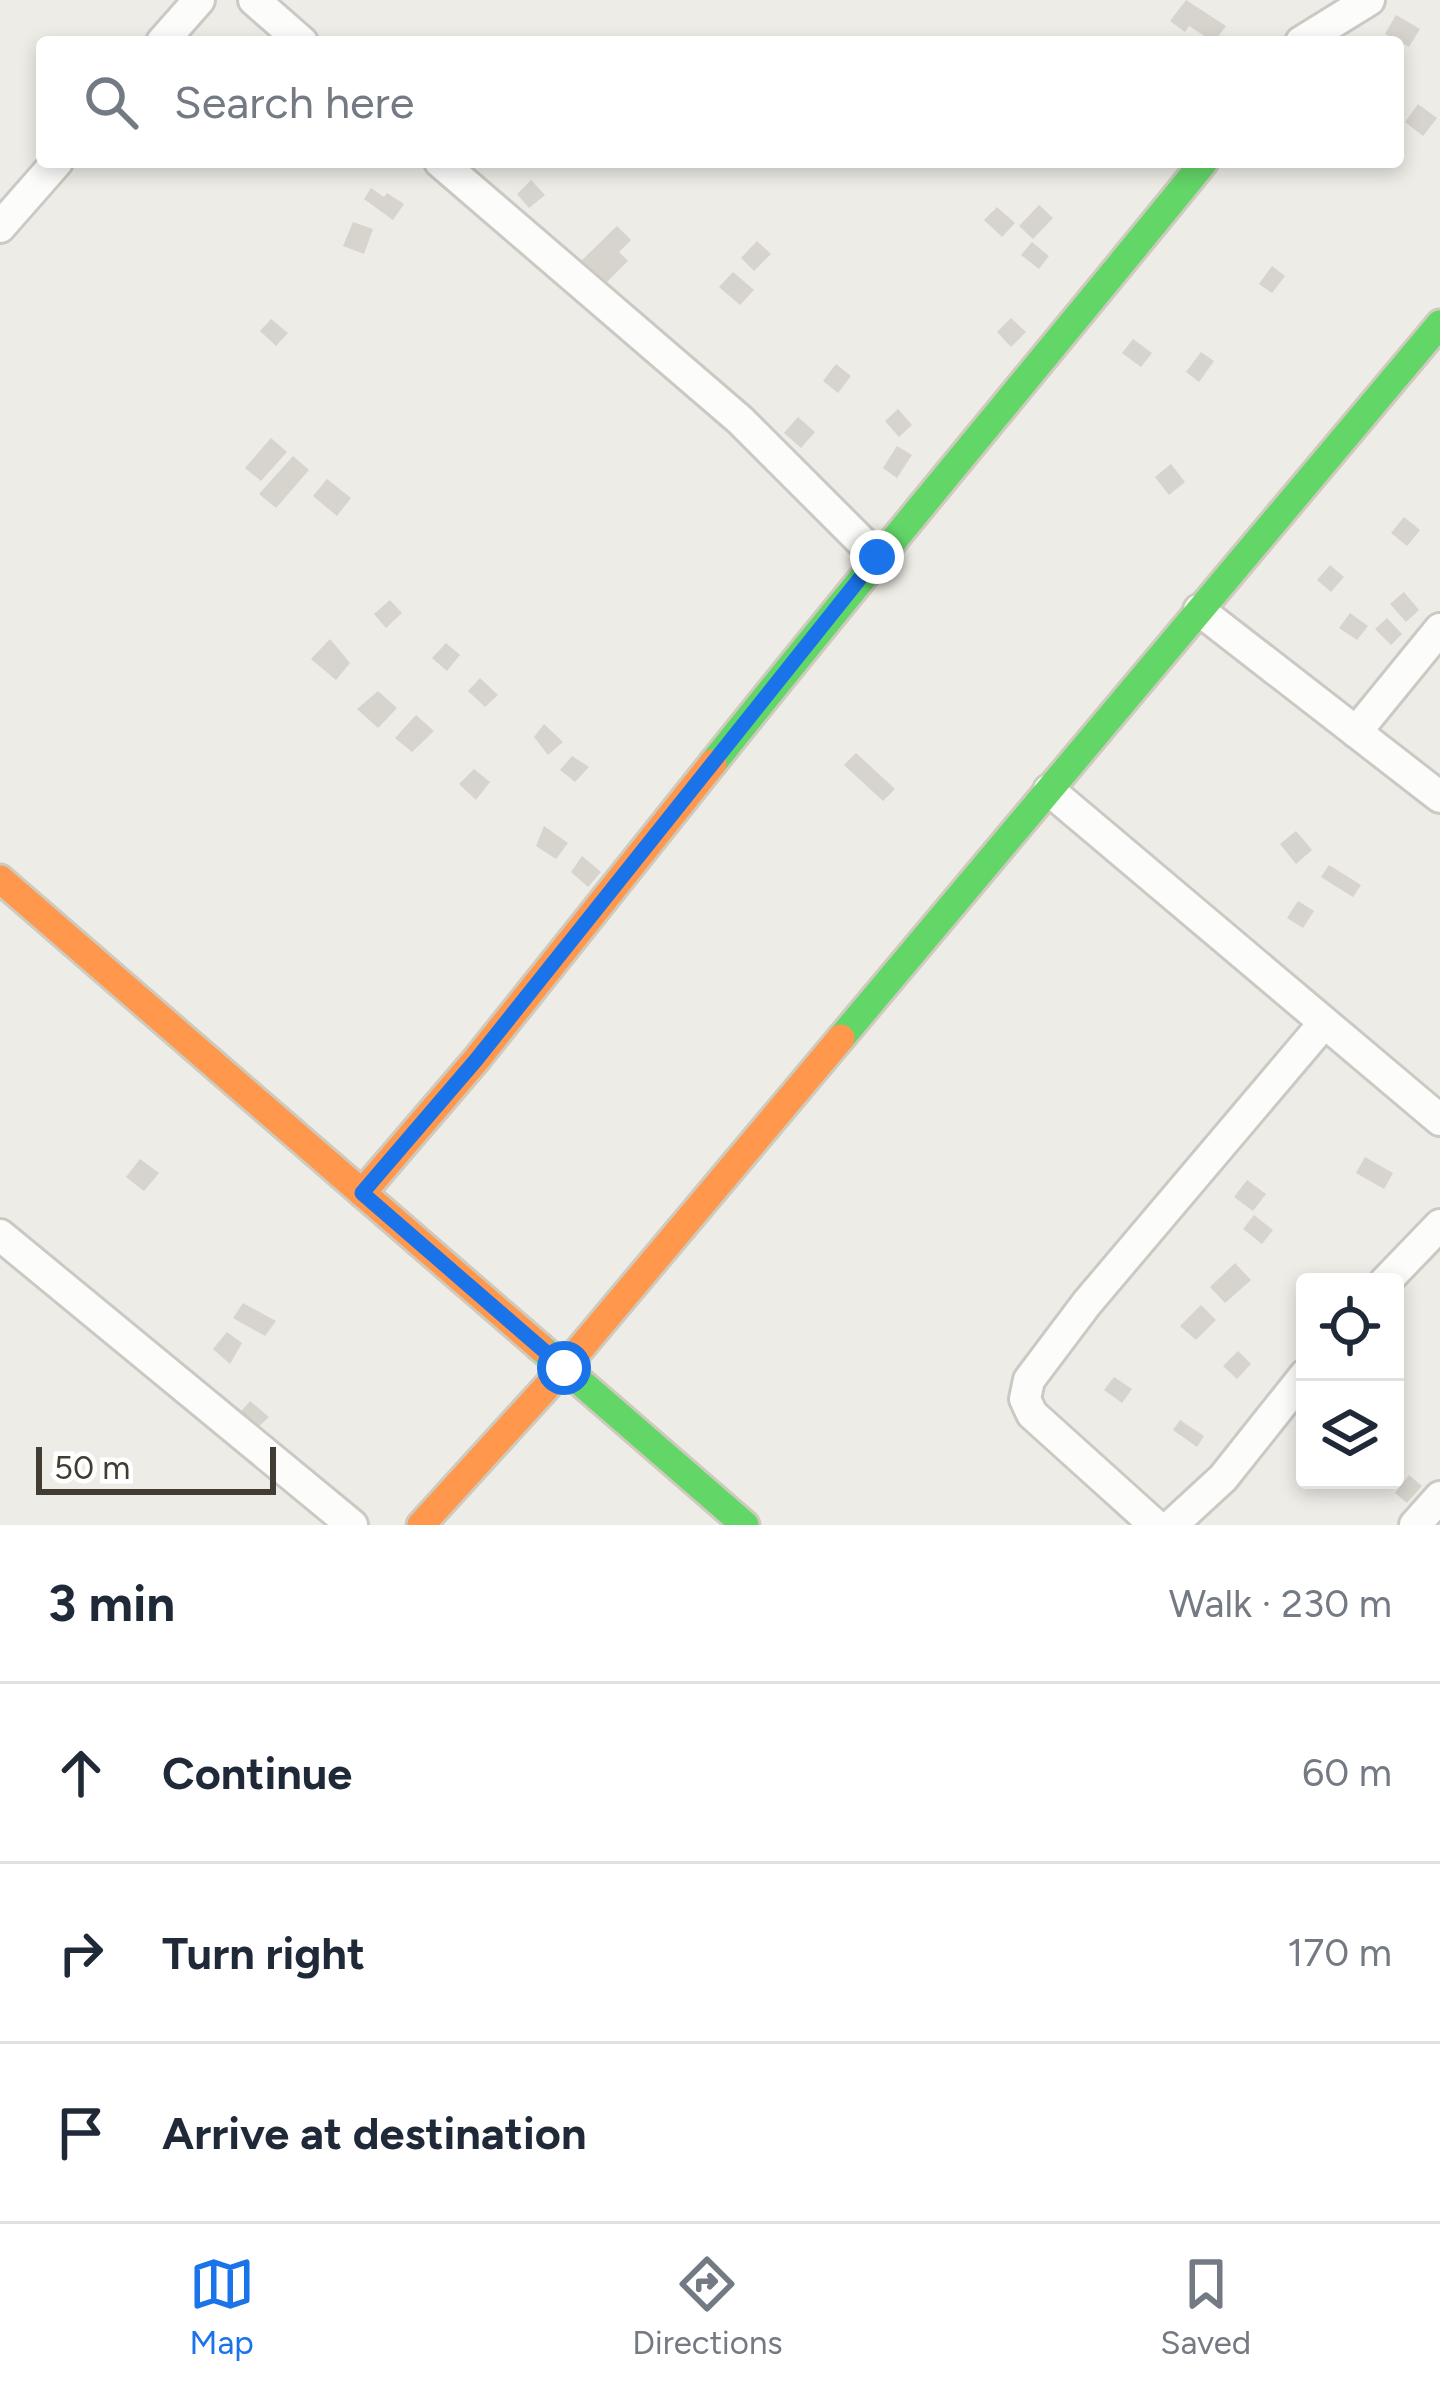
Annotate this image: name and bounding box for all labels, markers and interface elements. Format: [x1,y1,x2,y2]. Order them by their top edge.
search box [36,36,1404,168]
icon: search [78,69,144,135]
text: Search here [174,75,414,129]
route end [850,530,904,584]
map controls [1296,1273,1404,1489]
button: locate [1296,1273,1404,1381]
route start [537,1341,591,1395]
button: layers [1296,1381,1404,1489]
scale bar [36,1441,276,1494]
text: 50 m [54,1448,130,1487]
text: 3 min [48,1573,175,1634]
text: Walk · 230 m [1169,1580,1392,1627]
icon: ahead [48,1740,114,1806]
text: Continue [162,1746,352,1800]
text: 60 m [1302,1749,1392,1796]
icon: right [48,1920,114,1986]
text: Turn right [162,1926,365,1980]
text: 170 m [1287,1929,1392,1976]
icon: arrive [48,2100,114,2166]
text: Arrive at destination [162,2106,586,2160]
tab: Map [189,2251,255,2362]
tab: Directions [632,2251,783,2362]
tab: Saved [1160,2251,1251,2362]

